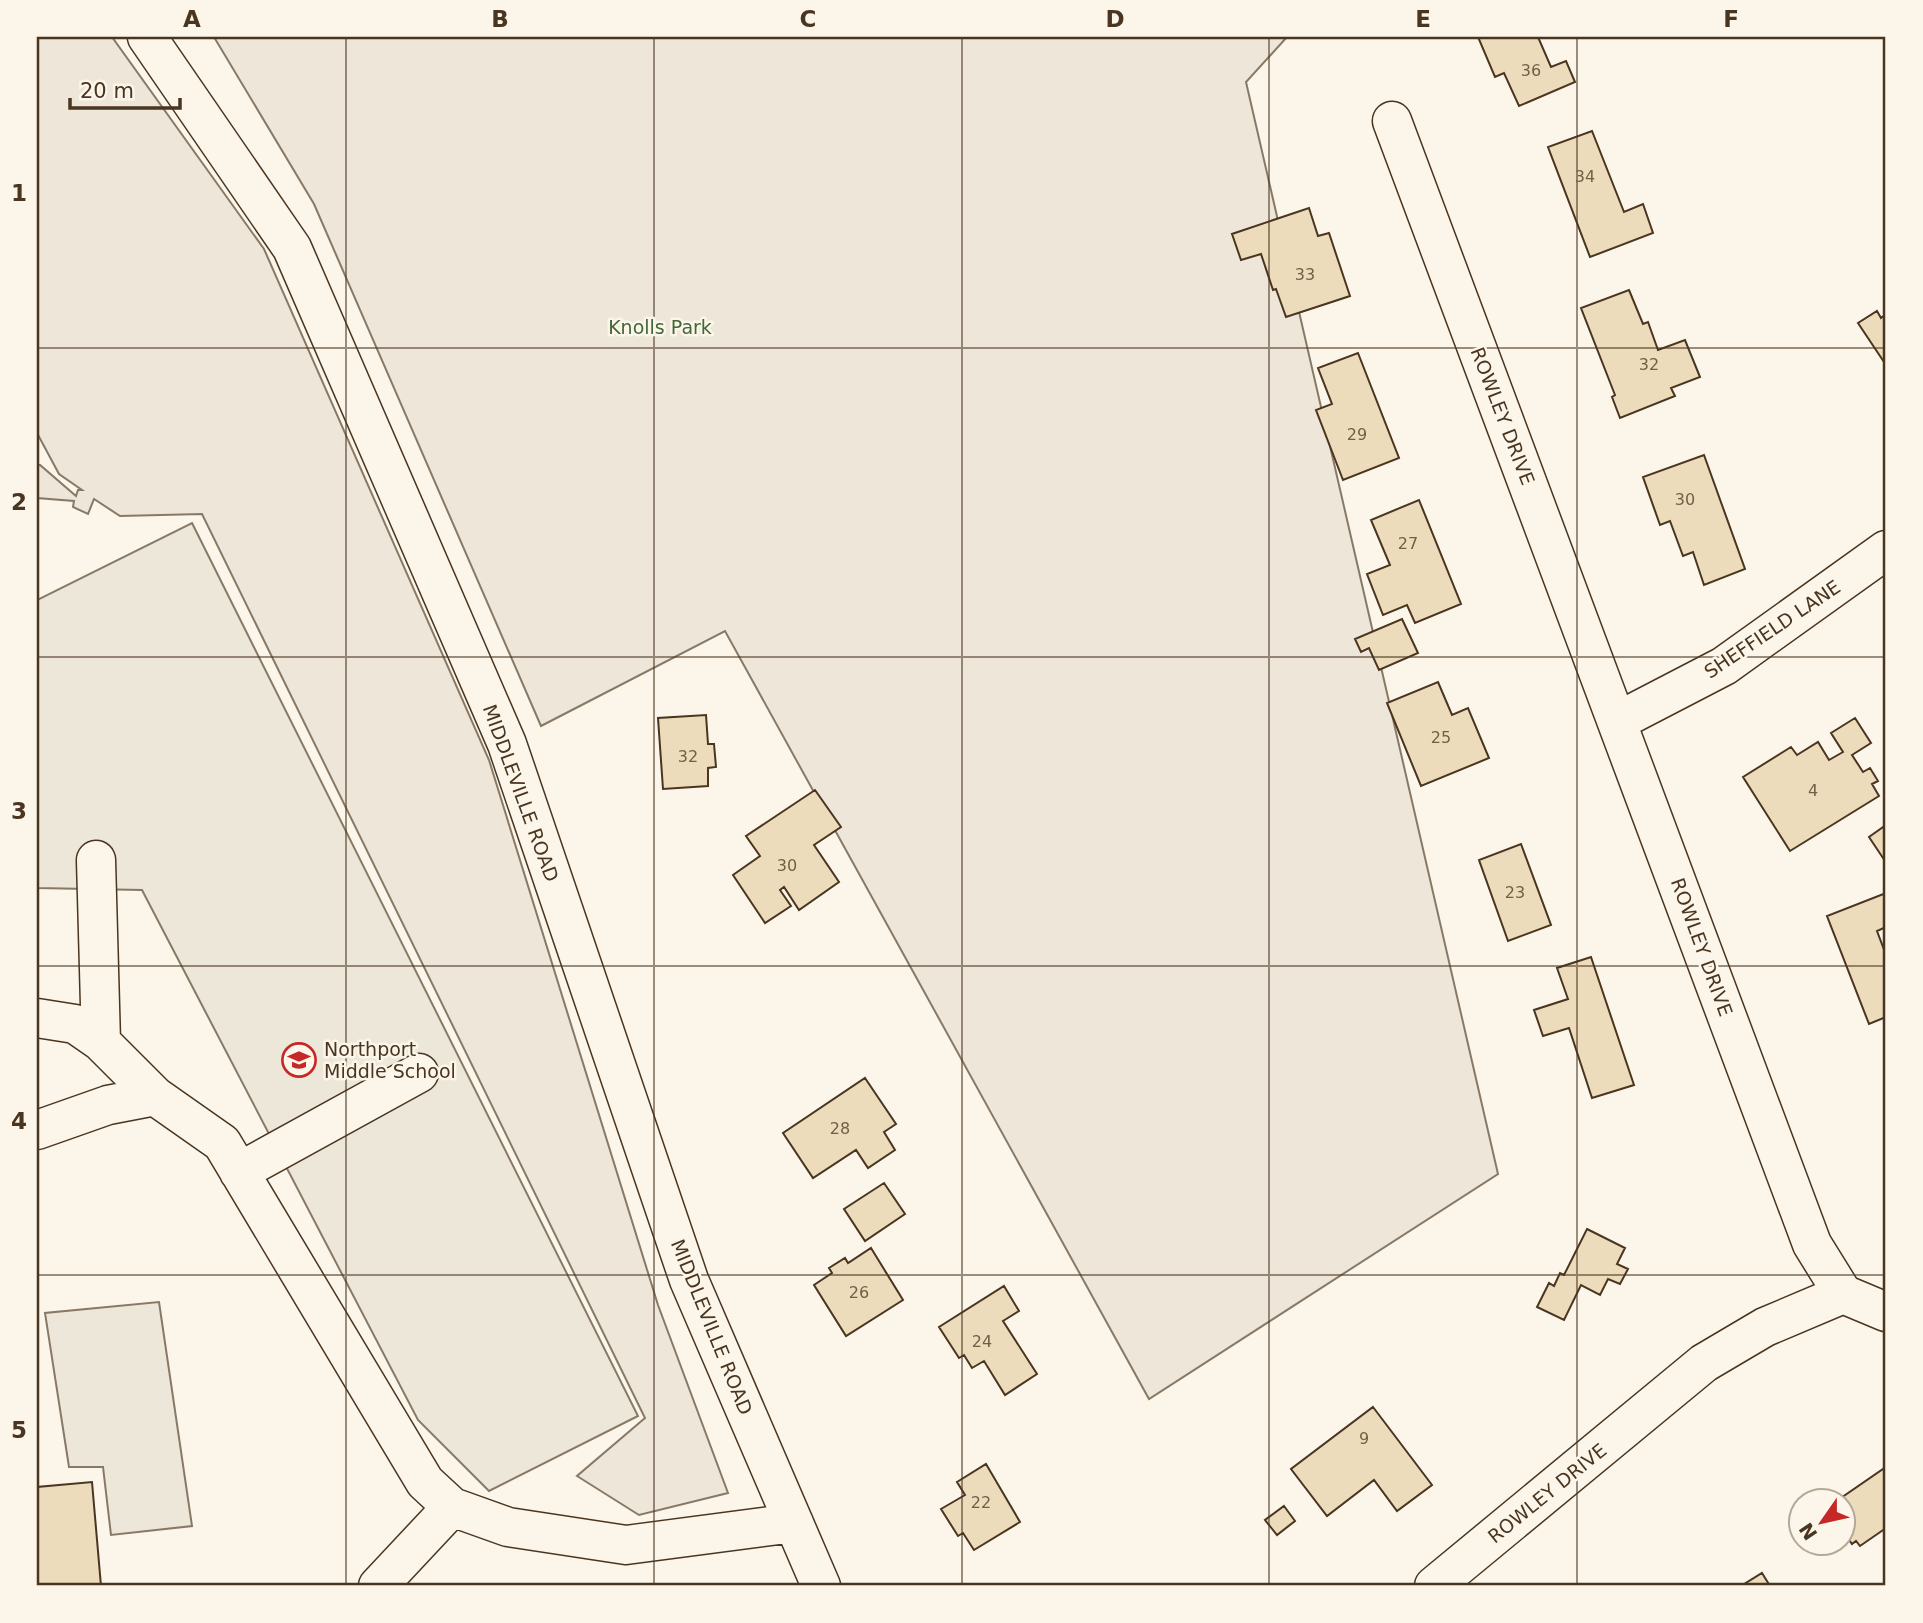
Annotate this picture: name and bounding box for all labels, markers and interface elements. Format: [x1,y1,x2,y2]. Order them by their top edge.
text: A [183,6,201,32]
text: B [491,6,509,32]
text: C [800,6,816,32]
text: D [1105,6,1125,32]
text: E [1415,6,1431,32]
text: F [1723,6,1739,32]
house number: 36 [1521,61,1541,80]
scale bar [70,66,180,110]
text: 20 m [80,79,134,103]
house number: 34 [1575,167,1595,186]
text: 1 [11,180,27,206]
house number: 33 [1295,265,1315,284]
park label: Knolls Park [608,316,712,338]
street label: ROWLEY DRIVE [1467,344,1539,488]
house number: 32 [1639,355,1659,374]
house number: 29 [1347,425,1367,444]
text: 2 [11,489,27,515]
house number: 30 [1675,490,1695,509]
house number: 27 [1398,534,1418,553]
street label: SHEFFIELD LANE [1700,575,1844,683]
street label: MIDDLEVILLE ROAD [479,701,563,885]
house number: 25 [1431,728,1451,747]
house number: 32 [678,747,698,766]
house number: 4 [1808,781,1818,800]
text: 3 [11,798,27,824]
house number: 30 [777,856,797,875]
street label: ROWLEY DRIVE [1667,875,1737,1019]
house number: 23 [1505,883,1525,902]
place label: Northport Middle School [324,1038,456,1082]
school or university icon: Northport Middle School [280,1041,318,1079]
text: 4 [11,1108,27,1134]
house number: 28 [830,1119,850,1138]
street label: MIDDLEVILLE ROAD [667,1236,757,1418]
house number: 26 [849,1283,869,1302]
house number: 24 [972,1332,992,1351]
text: 5 [11,1417,27,1443]
house number: 9 [1359,1429,1369,1448]
street label: ROWLEY DRIVE [1483,1439,1611,1547]
north arrow [1786,1486,1856,1556]
house number: 22 [971,1493,991,1512]
text: N [1794,1519,1821,1544]

